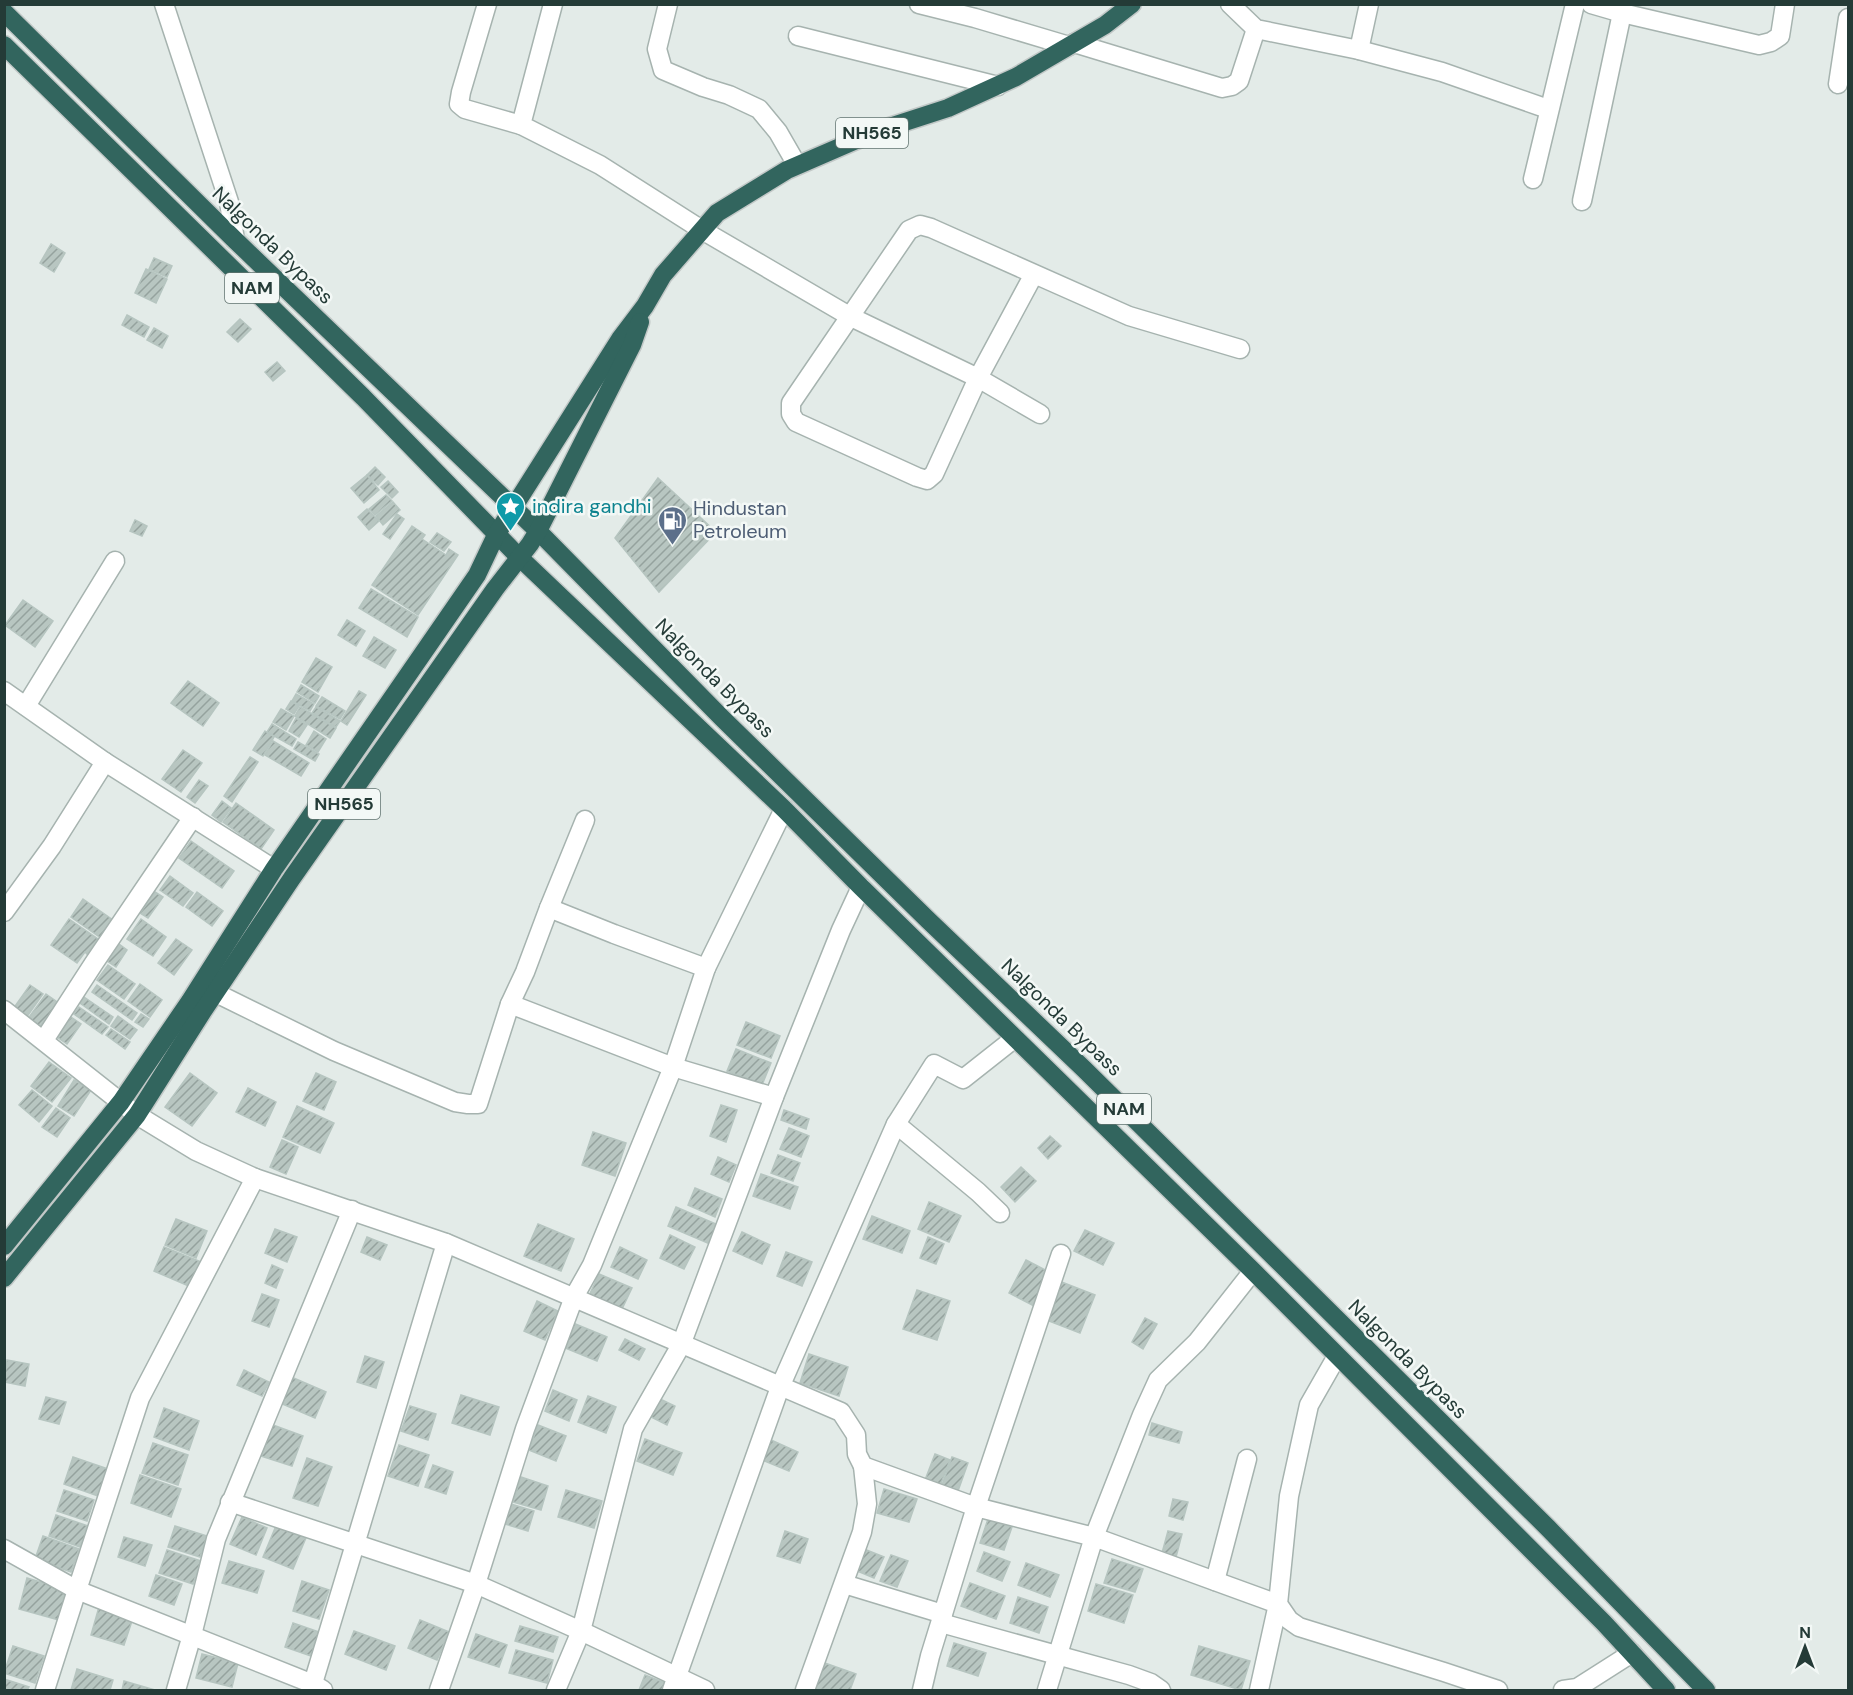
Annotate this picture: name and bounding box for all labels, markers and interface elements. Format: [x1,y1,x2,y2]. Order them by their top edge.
road number: NH565 [836,118,908,148]
street label: Nalgonda Bypass [207,181,339,309]
road number: NAM [225,273,279,303]
place icon: indira gandhi [495,490,527,532]
place label: indira gandhi [532,493,652,519]
place label: Hindustan Petroleum [693,495,787,544]
fuel station icon: Hindustan Petroleum [656,504,688,546]
street label: Nalgonda Bypass [650,613,780,743]
road number: NH565 [308,789,380,819]
street label: Nalgonda Bypass [996,953,1128,1081]
road number: NAM [1097,1094,1151,1124]
street label: Nalgonda Bypass [1343,1294,1473,1424]
north arrow [1775,1617,1835,1677]
text: N [1799,1622,1811,1643]

